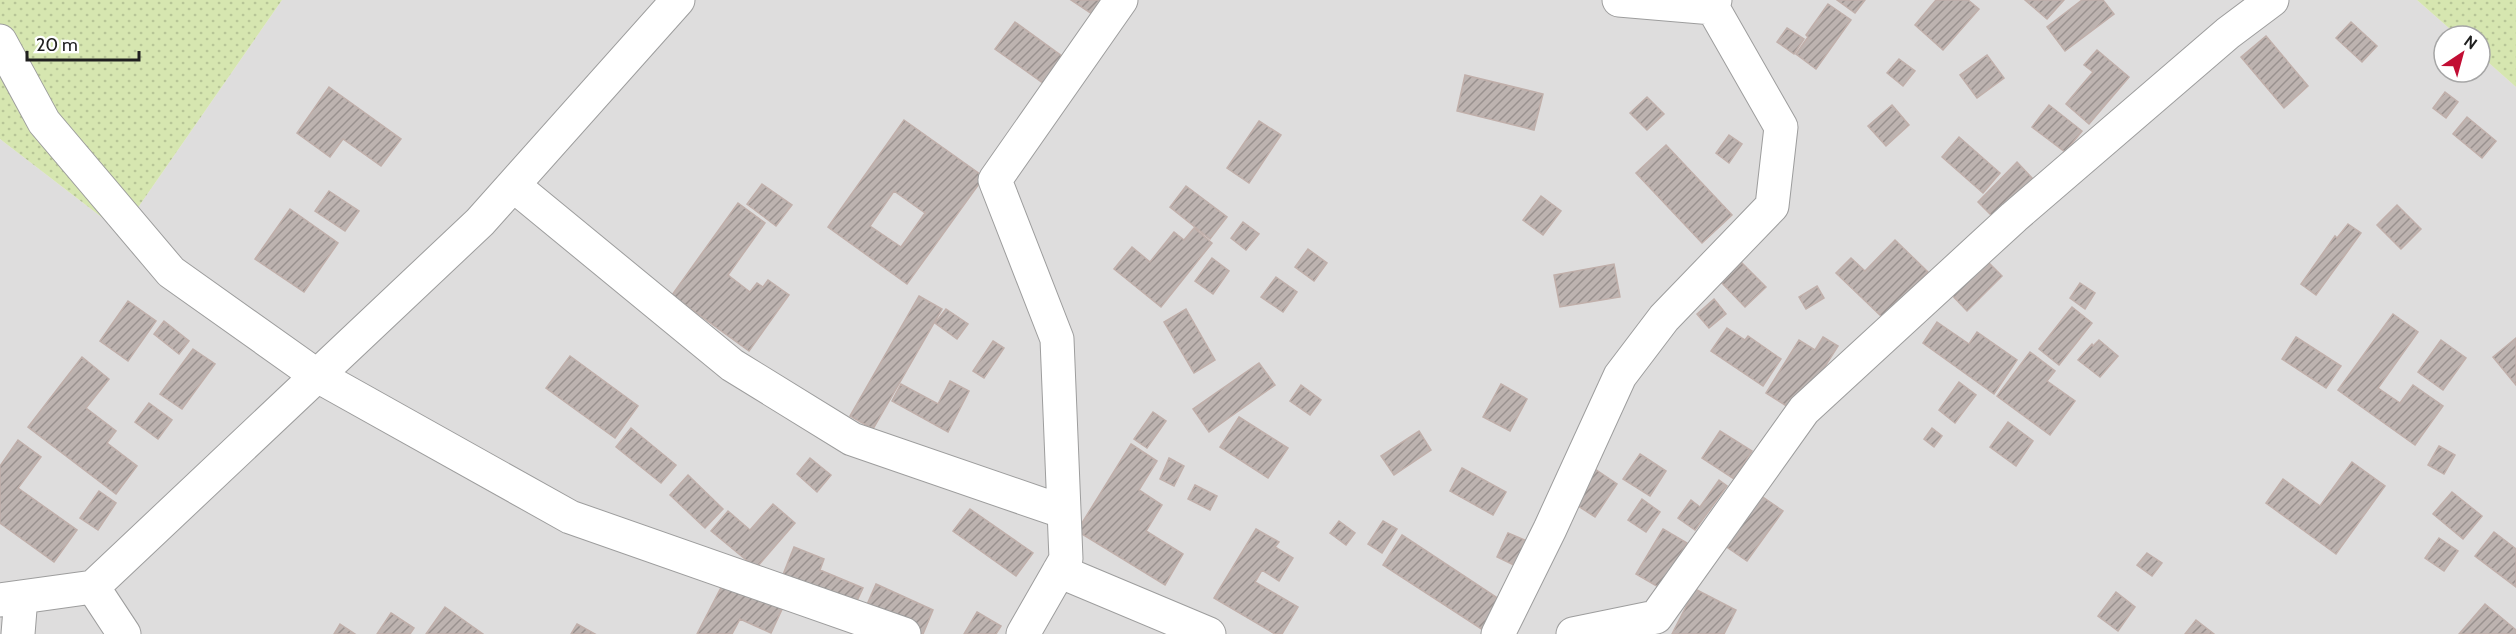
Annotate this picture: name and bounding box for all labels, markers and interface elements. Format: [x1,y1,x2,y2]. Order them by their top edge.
scale bar [27,24,140,62]
north arrow [2432,24,2492,84]
text: N [2460,31,2481,53]
text: 20 m [36,34,78,56]

